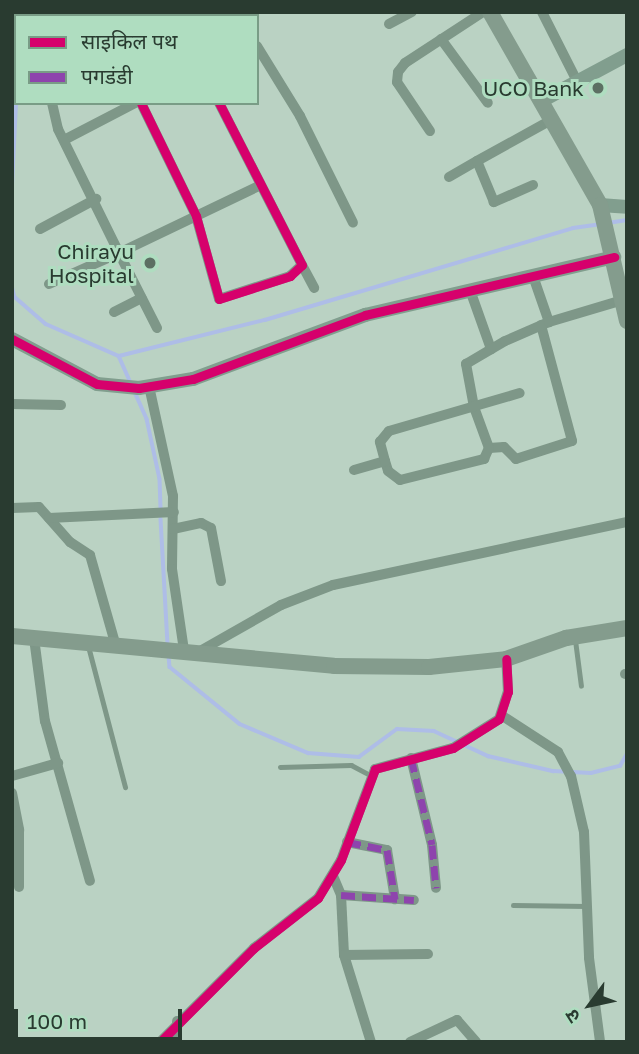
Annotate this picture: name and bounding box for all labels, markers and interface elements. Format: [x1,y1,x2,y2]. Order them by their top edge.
legend [14,14,259,105]
text: साइकिल पथ [81,28,177,54]
text: पगडंडी [81,63,133,89]
place label: UCO Bank [483,75,584,101]
marker: UCO Bank [590,80,606,96]
place label: Chirayu Hospital [49,238,134,288]
marker: Chirayu Hospital [140,253,160,273]
north arrow [555,970,625,1040]
scale bar [18,995,186,1038]
text: उ [559,1006,585,1028]
text: 100 m [27,1008,87,1034]

